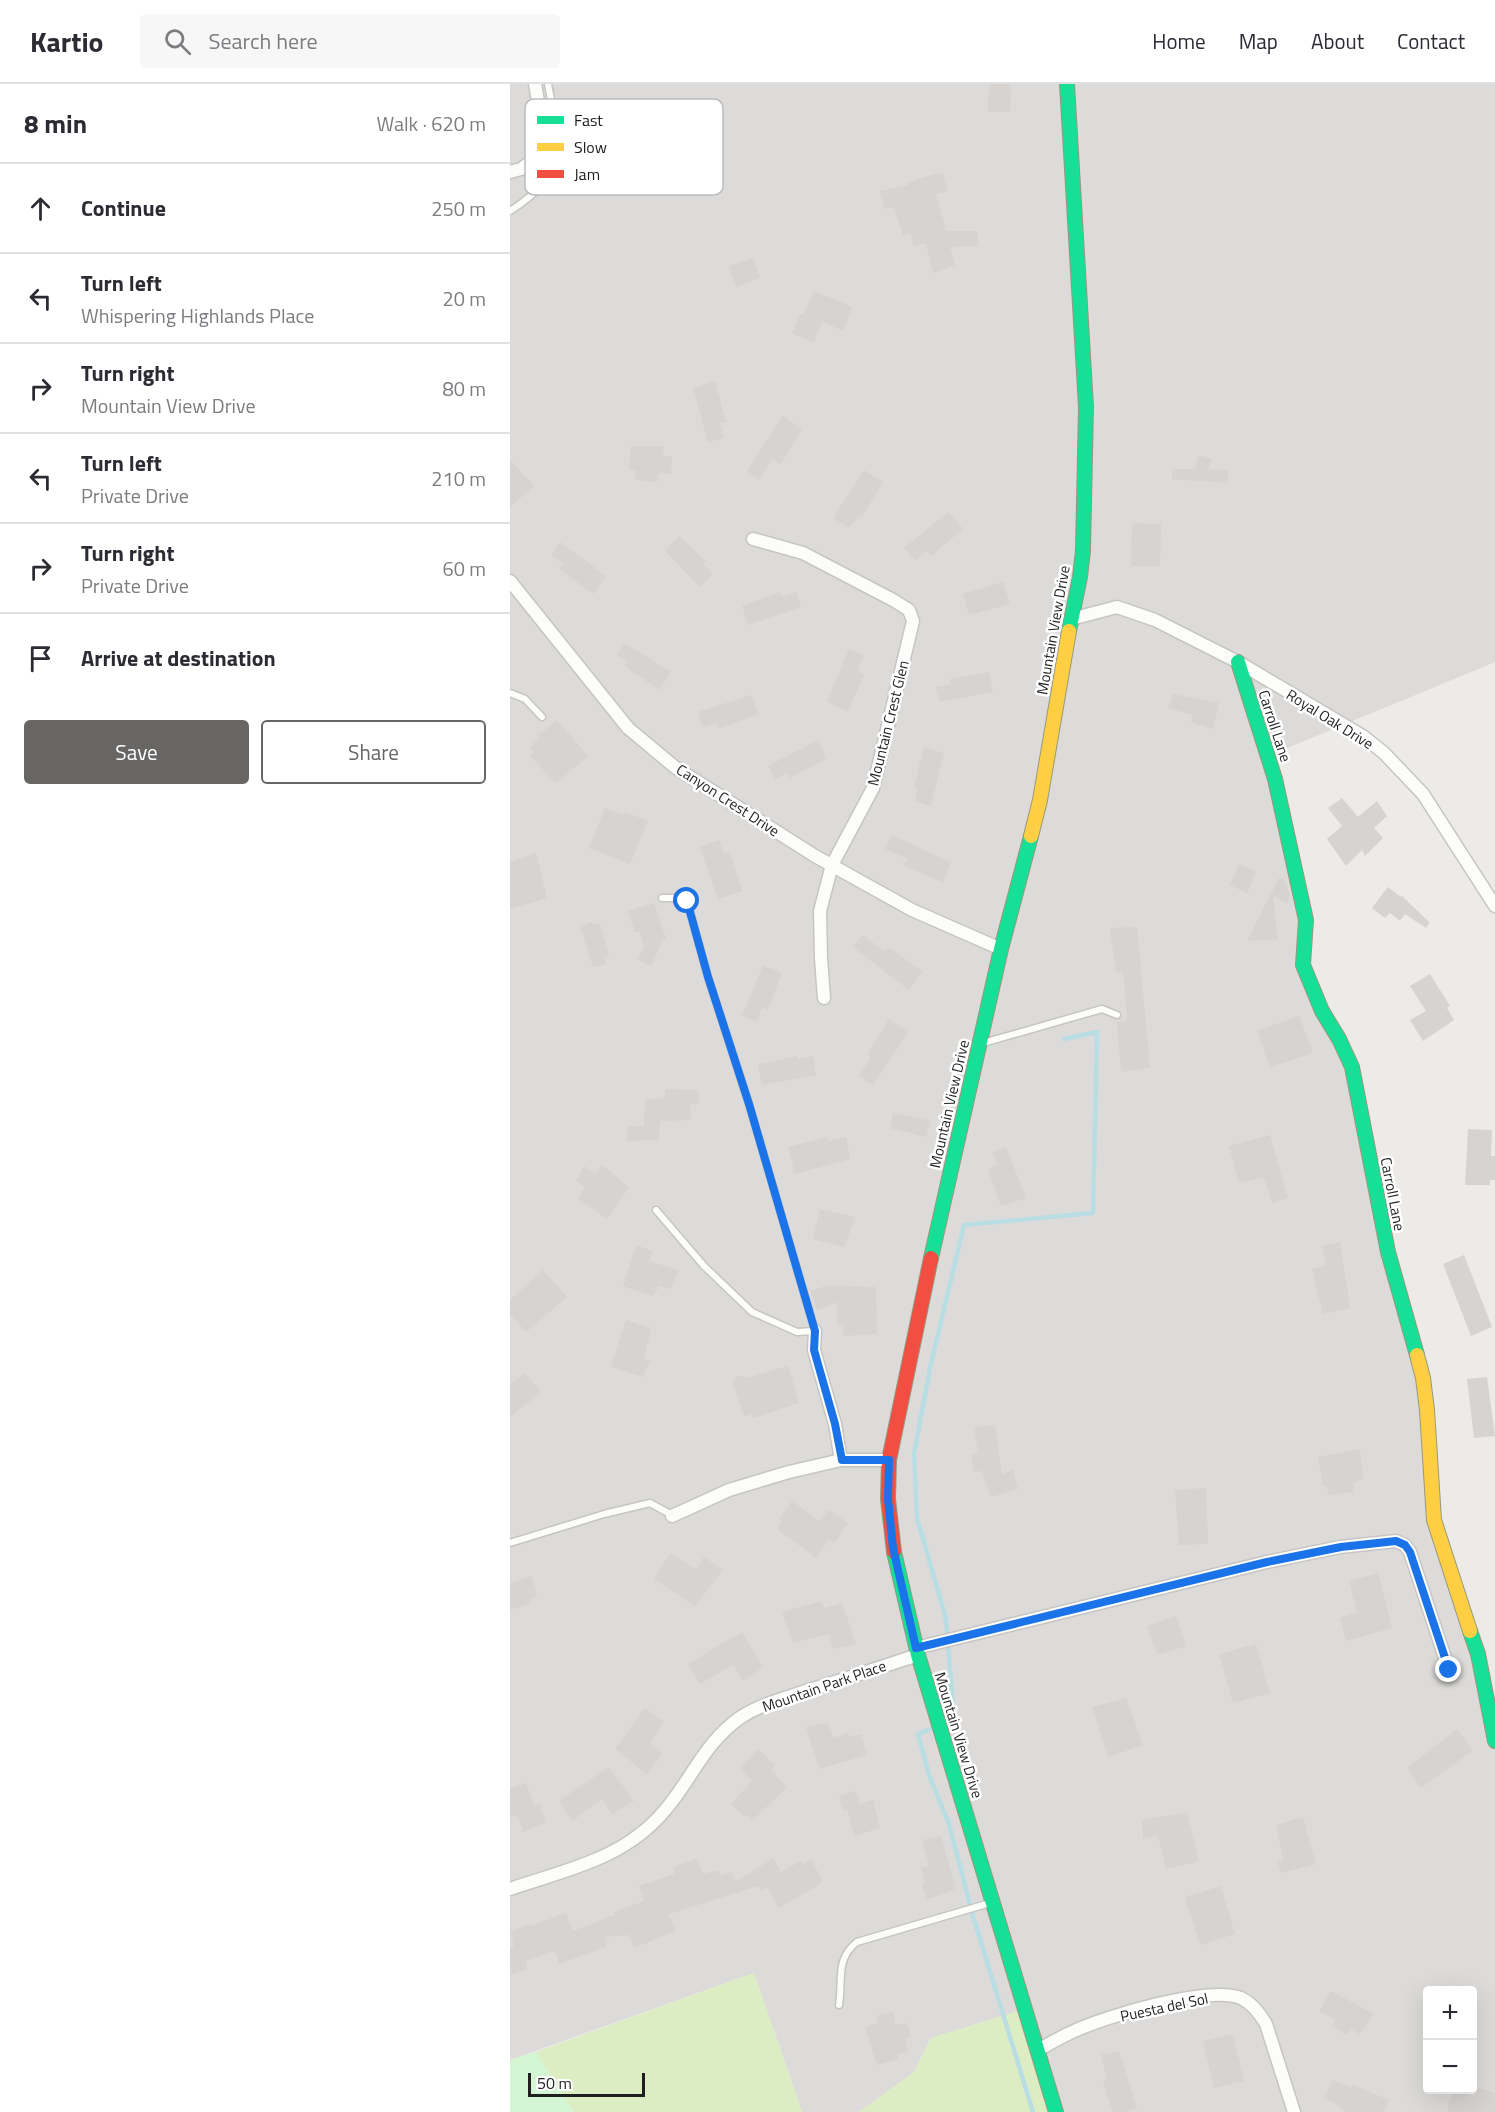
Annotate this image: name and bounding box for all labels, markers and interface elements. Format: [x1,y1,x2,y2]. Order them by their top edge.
search box [140,14,560,68]
text: Kartio [30,20,104,63]
text: Search here [209,24,318,58]
icon: search [161,25,194,58]
text: Home [1152,25,1206,57]
text: Map [1239,25,1278,57]
text: About [1311,25,1364,57]
text: Contact [1397,25,1465,57]
legend [525,99,723,195]
text: 8 min [24,104,87,143]
text: Walk · 620 m [377,108,486,139]
text: Fast [574,108,603,132]
text: Slow [574,135,607,159]
text: Jam [574,162,600,186]
text: Continue [81,191,166,225]
icon: ahead [24,192,57,225]
text: 250 m [431,193,486,224]
text: Turn left [81,266,162,300]
icon: left [24,282,57,315]
text: 20 m [442,283,486,314]
text: Whispering Highlands Place [81,300,314,331]
text: Turn right [81,356,175,390]
icon: right [24,372,57,405]
text: 80 m [442,373,486,404]
text: Mountain View Drive [81,390,256,421]
text: Turn left [81,446,162,480]
icon: left [24,462,57,495]
text: 210 m [431,463,486,494]
text: Private Drive [81,480,189,511]
text: Turn right [81,536,175,570]
icon: right [24,552,57,585]
text: 60 m [442,553,486,584]
street label: Mountain View Drive [1030,564,1076,696]
text: Private Drive [81,570,189,601]
text: Arrive at destination [81,641,276,675]
icon: arrive [24,642,57,675]
street label: Mountain Crest Glen [861,658,915,788]
street label: Royal Oak Drive [1282,683,1378,755]
street label: Carroll Lane [1253,687,1297,765]
button: Save [24,720,249,784]
button: Share [261,720,486,784]
street label: Canyon Crest Drive [672,758,784,842]
route start [673,887,699,913]
street label: Mountain View Drive [923,1038,975,1170]
street label: Carroll Lane [1375,1155,1411,1233]
street label: Mountain Park Place [759,1654,889,1718]
route end [1435,1656,1461,1682]
street label: Mountain View Drive [929,1669,989,1801]
street label: Puesta del Sol [1118,1986,1210,2028]
map controls [1423,1986,1477,2094]
button: + [1423,1986,1477,2040]
button: − [1423,2040,1477,2094]
scale bar [528,2070,645,2098]
text: 50 m [537,2071,572,2095]

